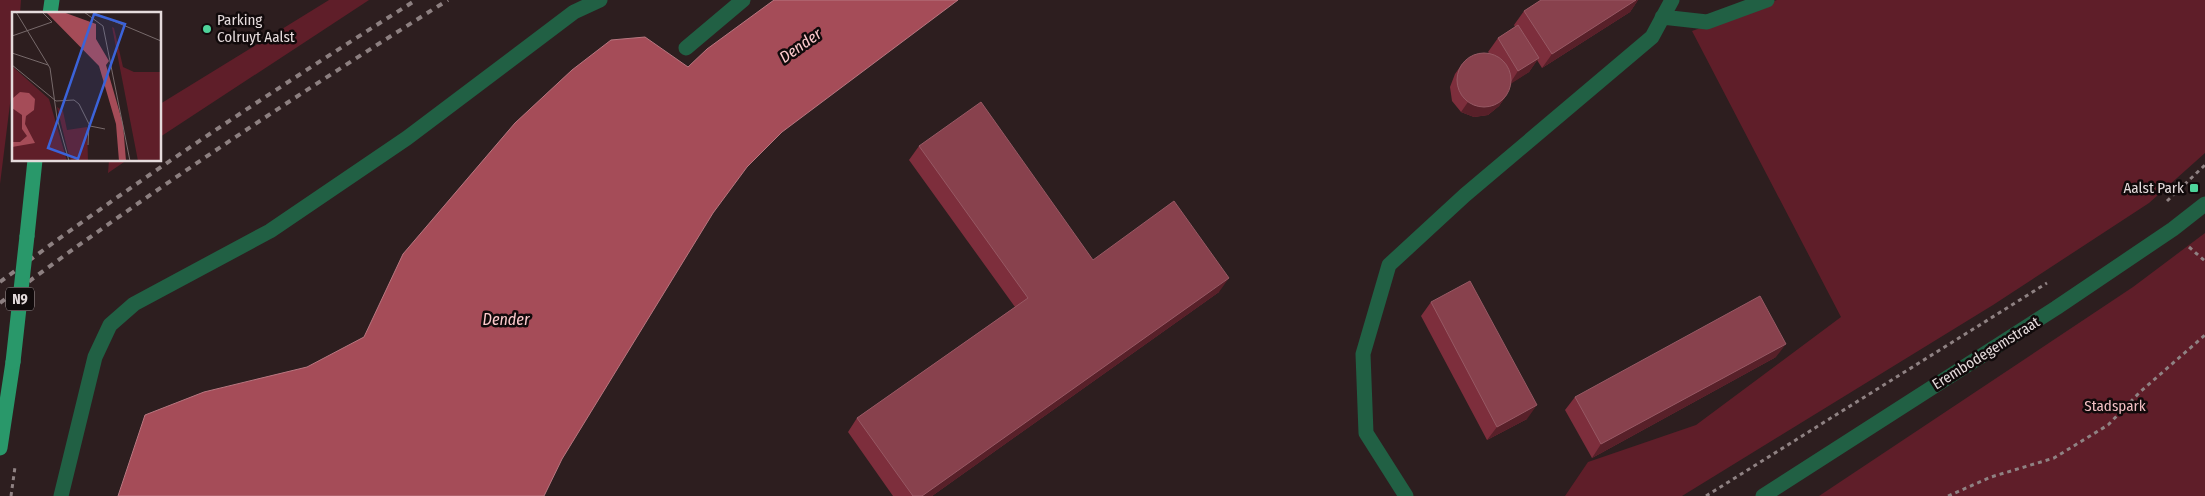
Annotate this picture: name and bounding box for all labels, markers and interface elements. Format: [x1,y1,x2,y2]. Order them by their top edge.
place label: Parking Colruyt Aalst [217,11,295,46]
inset map [12,12,161,161]
marker: Parking Colruyt Aalst [201,23,213,35]
water label: Dender [776,24,825,67]
place label: Aalst Park [2123,179,2184,197]
marker: Aalst Park [2188,182,2200,194]
road number: N9 [6,288,34,310]
water label: Dender [483,310,530,329]
street label: Erembodegemstraat [1929,313,2043,393]
park label: Stadspark [2084,397,2146,415]

